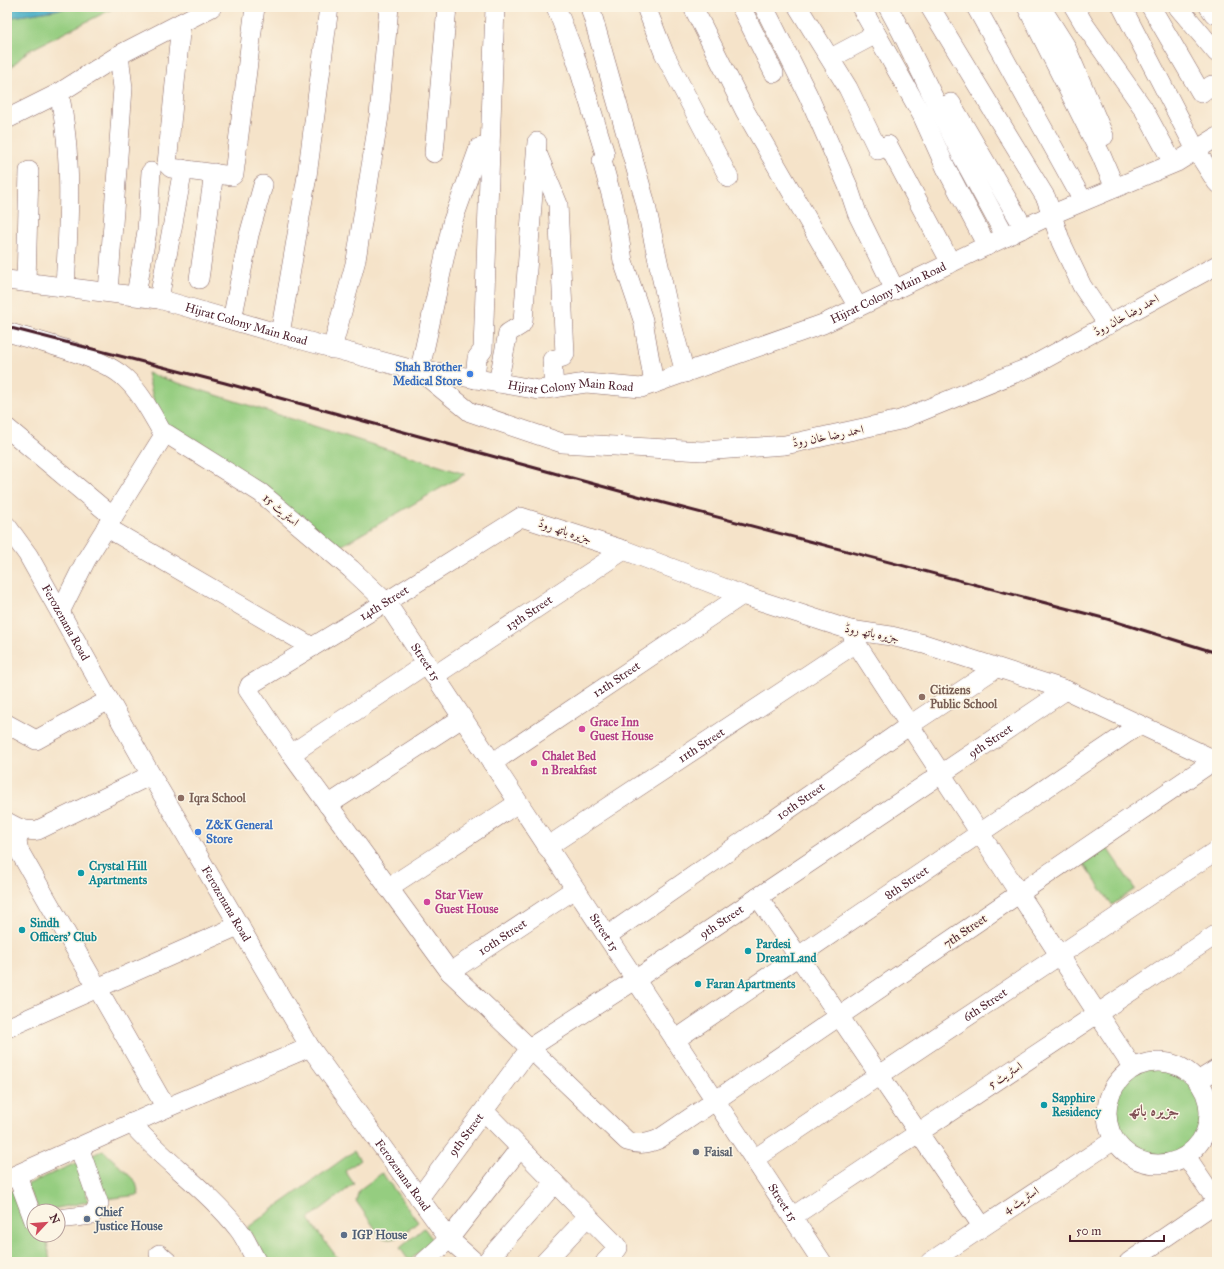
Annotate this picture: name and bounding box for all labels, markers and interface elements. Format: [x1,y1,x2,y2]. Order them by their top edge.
street label: Hijrat Colony Main Road [828,259,948,327]
street label: احمد رضا خان روڈ [1091,291,1162,340]
street label: Hijrat Colony Main Road [183,300,309,348]
place label: Shah Brother Medical Store [393,360,462,388]
marker: Shah Brother Medical Store [465,369,475,379]
street label: Hijrat Colony Main Road [507,375,634,397]
street label: احمد رضا خان روڈ [791,422,866,451]
street label: اسٹریٹ 15 [260,491,302,530]
street label: جزیرہ باتھ روڈ [536,516,594,547]
street label: Ferozenana Road [39,582,93,663]
street label: 14th Street [357,582,412,623]
street label: 13th Street [503,592,556,633]
street label: جزیرہ باتھ روڈ [843,621,901,646]
street label: Street 15 [408,640,443,684]
street label: 12th Street [590,658,643,700]
place label: Citizens Public School [930,683,998,711]
marker: Citizens Public School [917,692,927,702]
place label: Grace Inn Guest House [590,715,654,743]
street label: 9th Street [966,721,1016,761]
marker: Grace Inn Guest House [577,724,587,734]
street label: 11th Street [675,724,728,765]
place label: Chalet Bed n Breakfast [542,749,598,777]
marker: Chalet Bed n Breakfast [529,758,539,768]
street label: 10th Street [774,779,828,823]
place label: Iqra School [189,791,247,806]
marker: Iqra School [176,793,186,803]
place label: Z&K General Store [206,818,274,846]
marker: Z&K General Store [193,827,203,837]
place label: Crystal Hill Apartments [88,859,148,888]
street label: 8th Street [882,863,932,902]
street label: Ferozenana Road [199,864,254,944]
marker: Crystal Hill Apartments [76,868,86,878]
place label: Star View Guest House [435,888,499,916]
marker: Star View Guest House [422,897,432,907]
street label: 9th Street [697,902,747,941]
street label: Street 15 [587,911,622,954]
street label: 7th Street [940,911,990,951]
place label: Sindh Officers' Club [30,916,97,944]
street label: 10th Street [476,916,530,958]
marker: Sindh Officers' Club [17,925,27,935]
place label: Pardesi DreamLand [756,937,817,965]
marker: Pardesi DreamLand [743,946,753,956]
place label: Faran Apartments [706,977,796,992]
marker: Faran Apartments [693,979,703,989]
street label: 6th Street [961,985,1010,1024]
street label: اسٹریٹ 5 [985,1059,1026,1092]
place label: Sapphire Residency [1052,1091,1103,1120]
marker: Sapphire Residency [1039,1100,1049,1110]
district label: جزیرہ باتھ [1129,1101,1179,1120]
street label: 9th Street [446,1110,487,1159]
street label: Ferozenana Road [372,1136,433,1214]
place label: Faisal [704,1145,733,1159]
marker: Faisal [691,1147,701,1157]
street label: Street 15 [765,1181,801,1225]
street label: اسٹریٹ 4 [1001,1183,1042,1217]
north arrow [26,1203,66,1243]
place label: Chief Justice House [93,1205,163,1234]
text: N [47,1212,63,1226]
marker: Chief Justice House [82,1214,92,1224]
scale bar [1070,1217,1164,1243]
text: 50 m [1076,1224,1101,1238]
place label: IGP House [352,1228,407,1242]
marker: IGP House [339,1230,349,1240]

